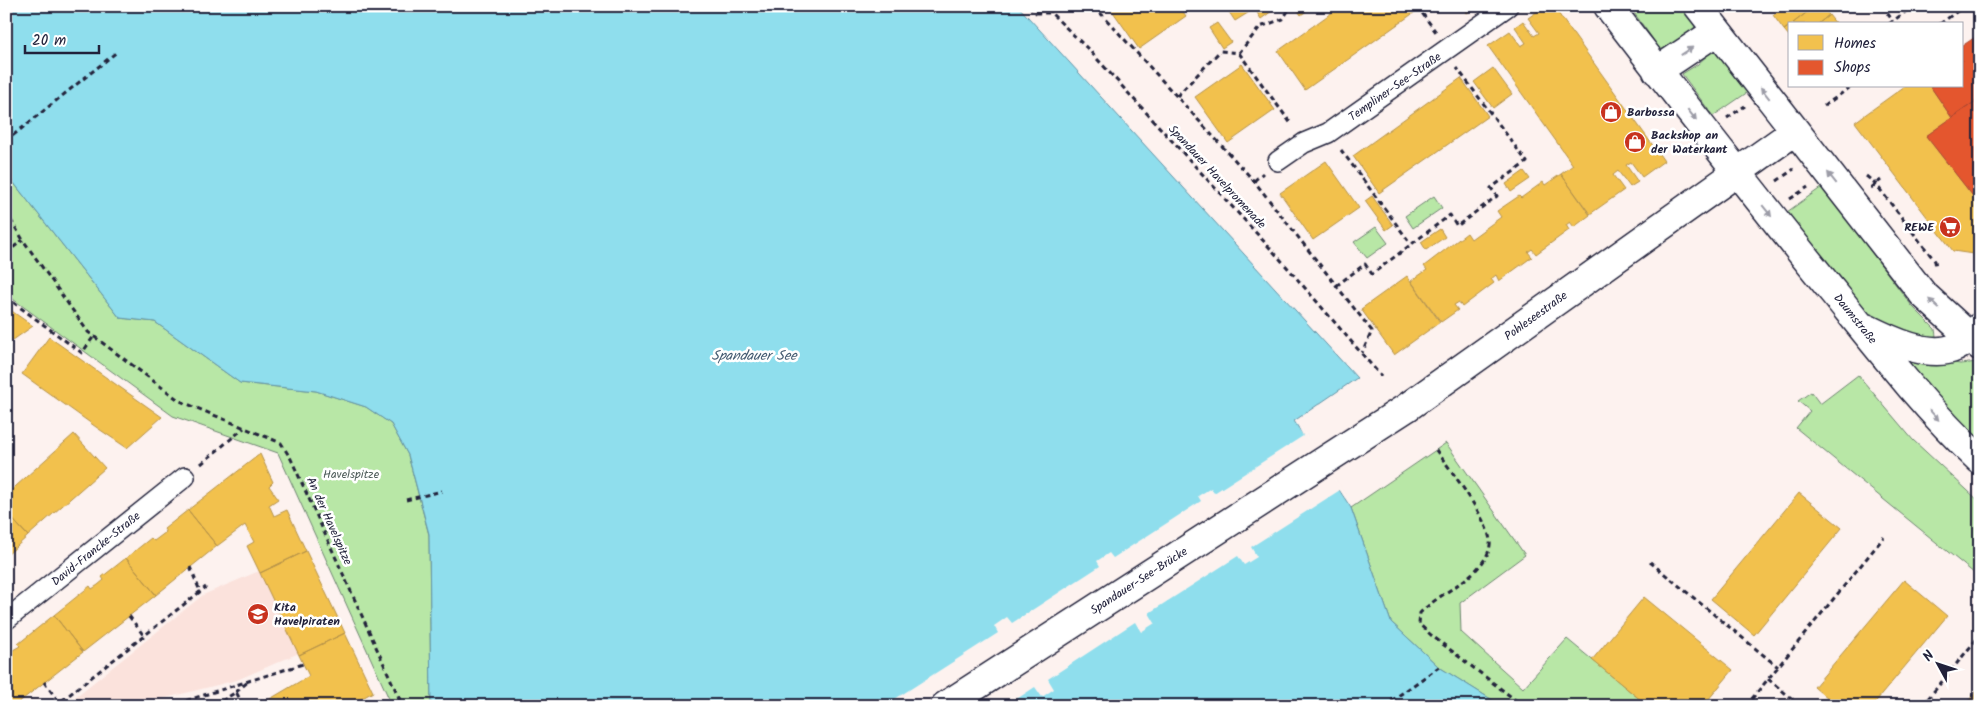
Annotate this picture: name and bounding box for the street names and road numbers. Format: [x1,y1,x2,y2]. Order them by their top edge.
street label: Templiner-See-Straße [1345,47,1446,126]
street label: Spandauer Havelpromenade [1164,121,1271,234]
street label: Pohleseestraße [1500,286,1572,346]
street label: Daumstraße [1829,290,1882,349]
street label: An der Havelspitze [301,474,357,569]
street label: David-Francke-Straße [47,507,145,591]
street label: Spandauer-See-Brücke [1087,542,1192,620]

